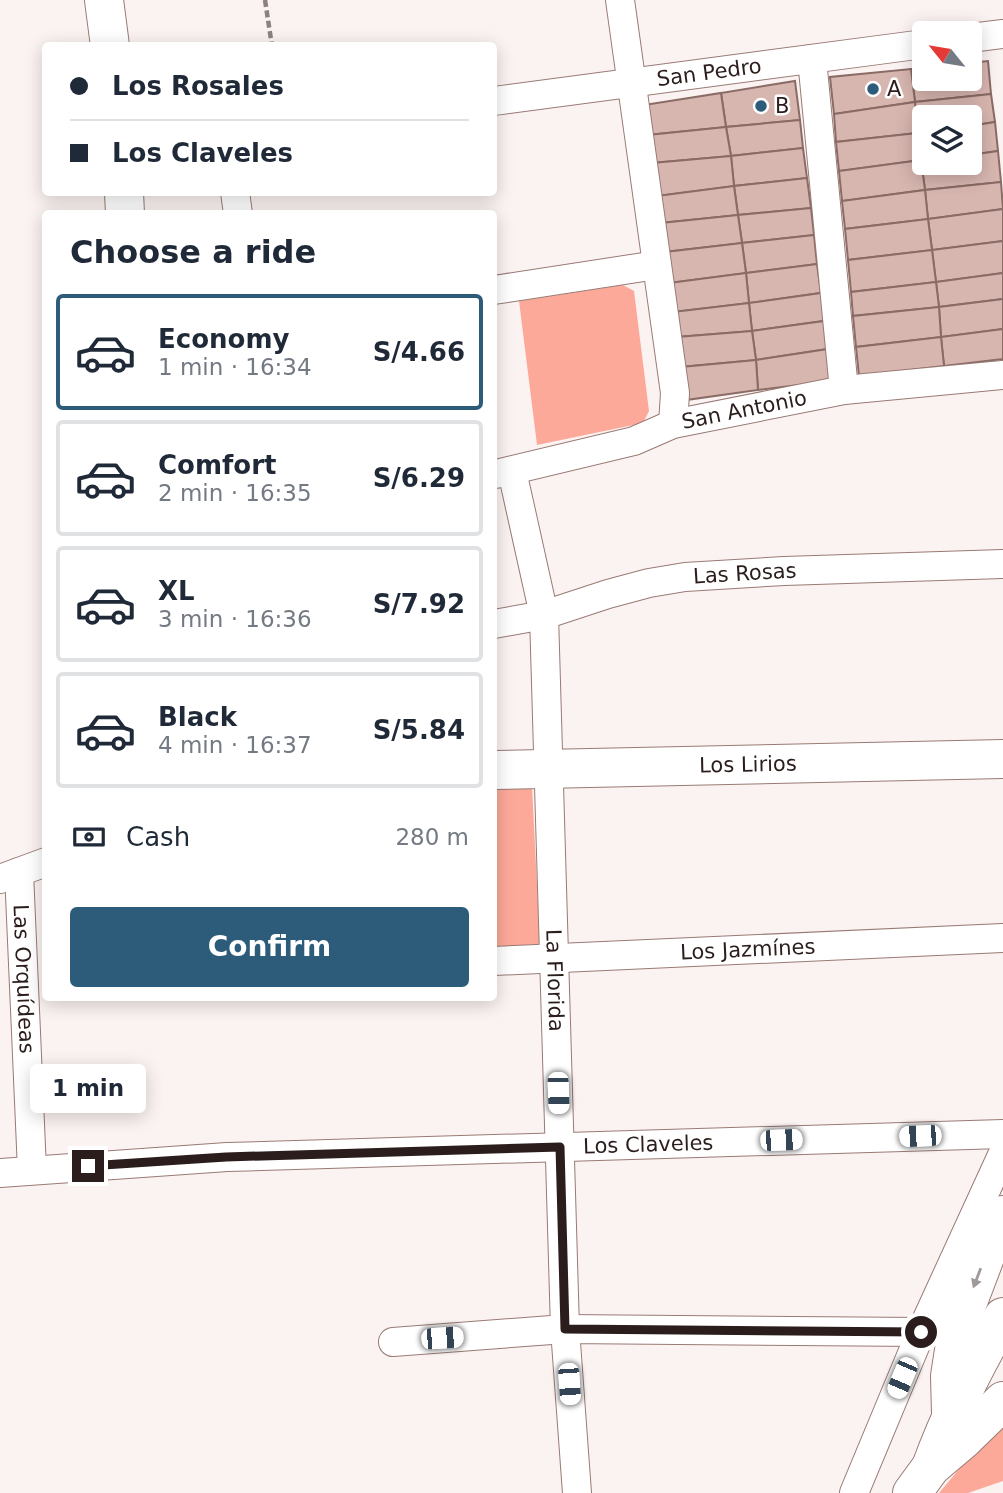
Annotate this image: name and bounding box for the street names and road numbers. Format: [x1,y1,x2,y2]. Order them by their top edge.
street label: San Pedro [655,54,763,91]
street label: San Antonio [680,386,809,434]
street label: Las Rosas [692,559,797,588]
street label: Los Lirios [699,751,797,778]
street label: Las Orquídeas [8,904,39,1054]
street label: La Florida [541,929,568,1032]
street label: Los Jazmínes [680,934,816,965]
street label: Los Claveles [583,1131,714,1158]

